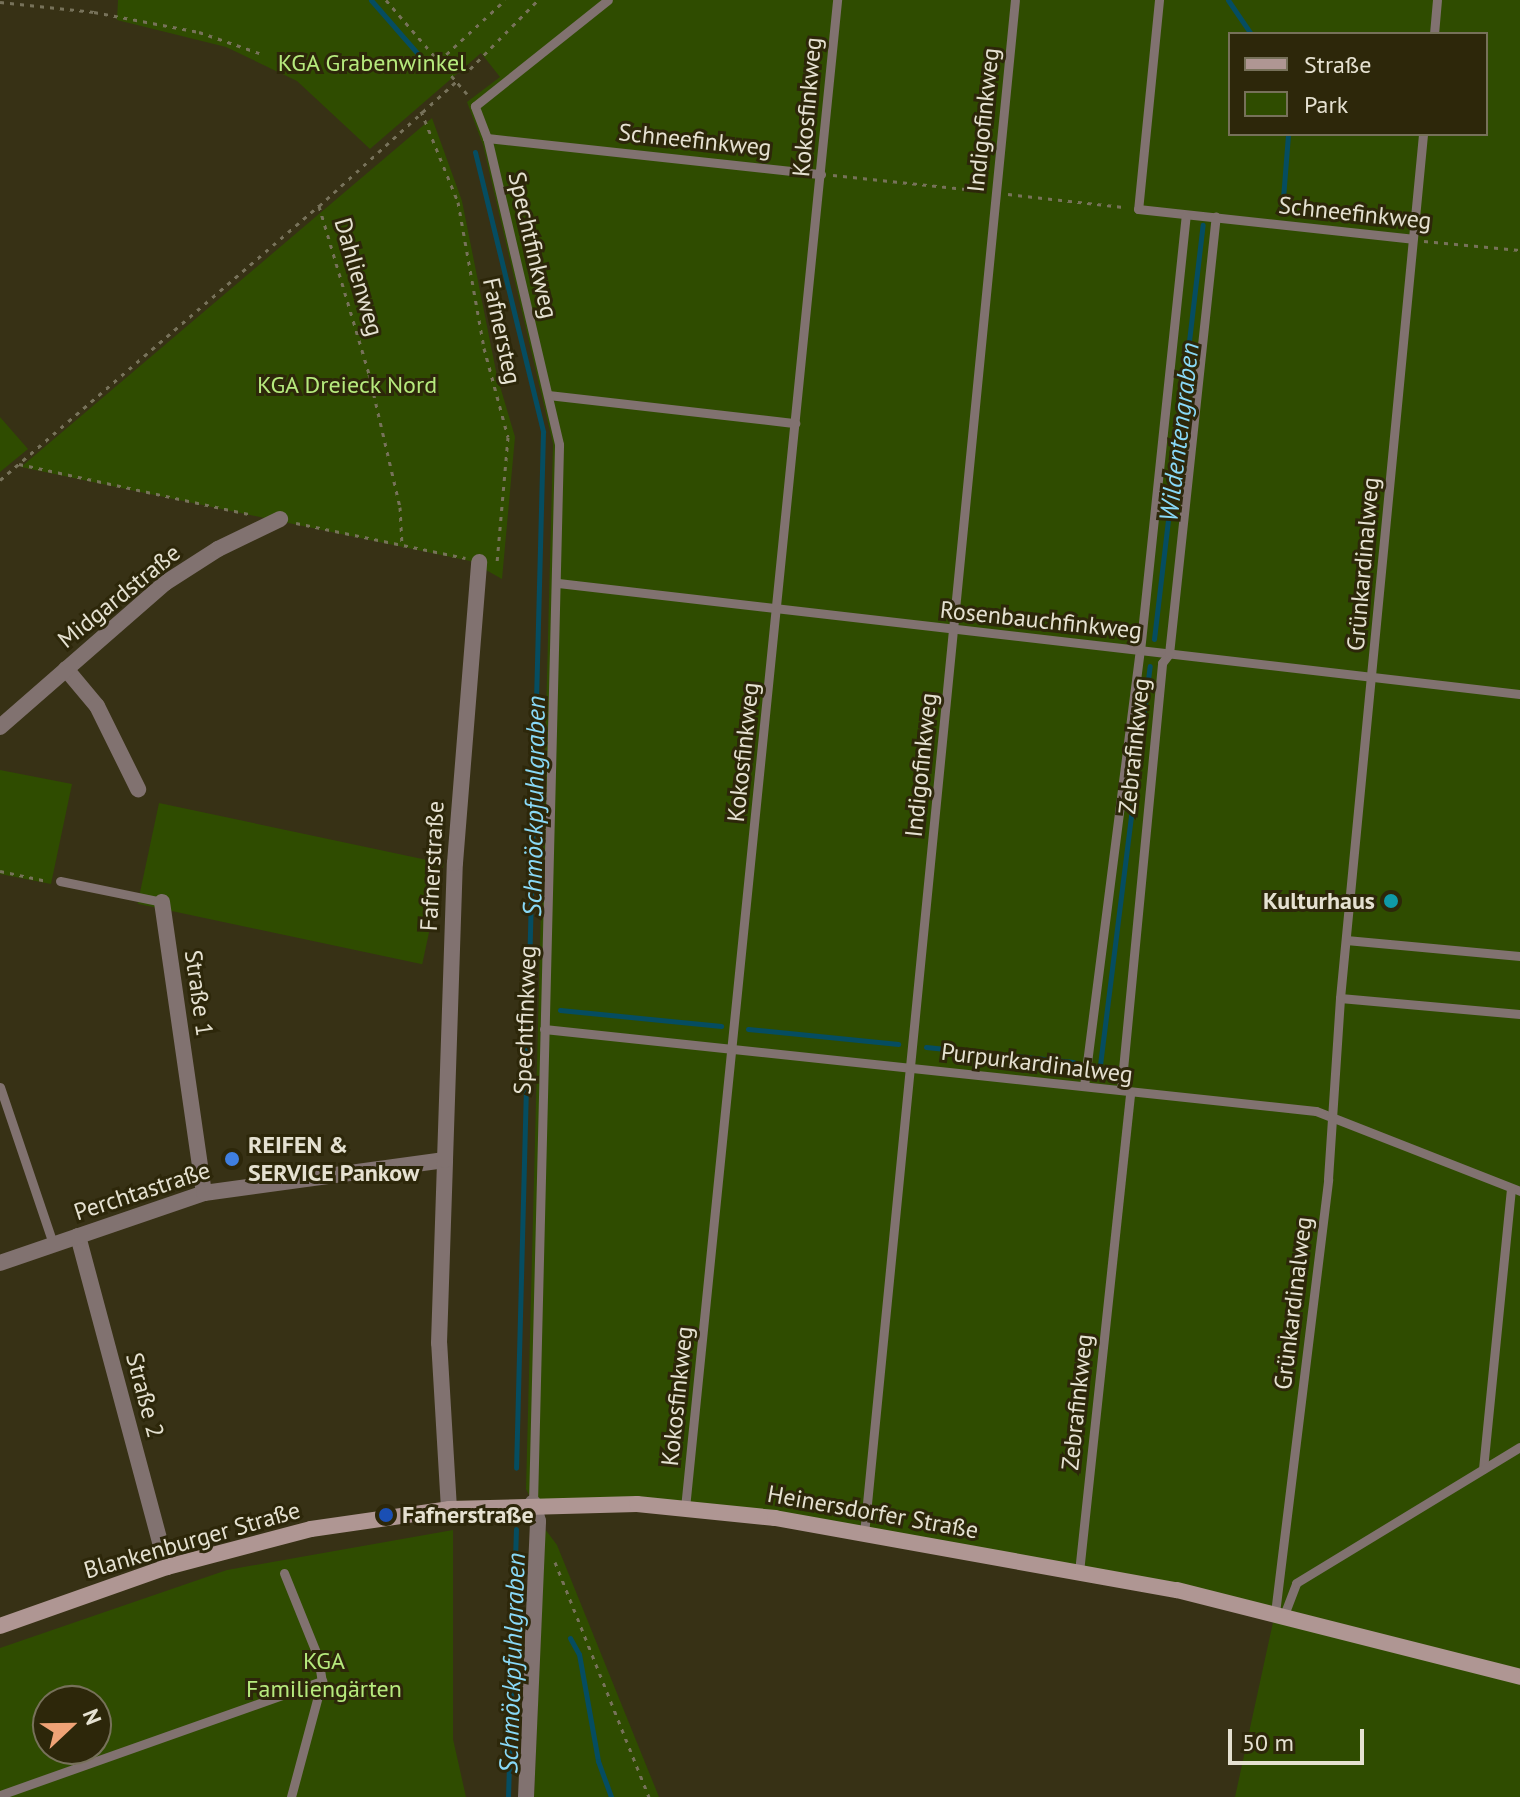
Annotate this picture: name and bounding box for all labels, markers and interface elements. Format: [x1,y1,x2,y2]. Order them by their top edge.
legend [1228,32,1488,136]
street label: Kokosfinkweg [787,36,827,178]
street label: Indigofinkweg [961,46,1005,194]
park label: KGA Grabenwinkel [277,49,467,77]
text: Straße [1304,49,1371,80]
text: Park [1304,89,1348,120]
street label: Schneefinkweg [617,118,773,162]
street label: Spechtfinkweg [502,169,564,321]
street label: Schneefinkweg [1277,191,1433,235]
street label: Dahlienweg [328,215,390,339]
street label: Fafnersteg [477,275,527,387]
water label: Wildentengraben [1153,341,1205,523]
park label: KGA Dreieck Nord [256,371,438,399]
street label: Grünkardinalweg [1341,476,1385,652]
street label: Midgardstraße [52,538,186,654]
street label: Rosenbauchfinkweg [939,595,1143,645]
street label: Zebrafinkweg [1113,676,1155,816]
street label: Kokosfinkweg [721,681,765,823]
street label: Indigofinkweg [899,691,943,839]
water label: Schmöckpfuhlgraben [516,695,552,917]
street label: Fafnerstraße [414,800,450,932]
place label: Kulturhaus [1263,887,1375,915]
marker: Kulturhaus [1382,892,1400,910]
street label: Spechtfinkweg [508,945,542,1095]
street label: Straße 1 [179,948,219,1038]
street label: Purpurkardinalweg [940,1037,1134,1089]
place label: REIFEN & SERVICE Pankow [248,1131,419,1187]
marker: REIFEN & SERVICE Pankow [223,1150,241,1168]
street label: Perchtastraße [70,1155,214,1227]
street label: Grünkardinalweg [1268,1215,1318,1391]
street label: Kokosfinkweg [655,1325,699,1467]
street label: Zebrafinkweg [1056,1332,1098,1472]
street label: Straße 2 [120,1349,170,1441]
street label: Heinersdorfer Straße [765,1479,981,1545]
street label: Blankenburger Straße [81,1495,303,1585]
place label: Fafnerstraße [402,1501,534,1529]
marker: Fafnerstraße [377,1506,395,1524]
water label: Schmöckpfuhlgraben [493,1552,531,1774]
park label: KGA Familiengärten [246,1647,402,1703]
north arrow [32,1685,112,1765]
text: N [77,1705,108,1729]
scale bar [1232,1713,1368,1763]
text: 50 m [1242,1727,1294,1758]

